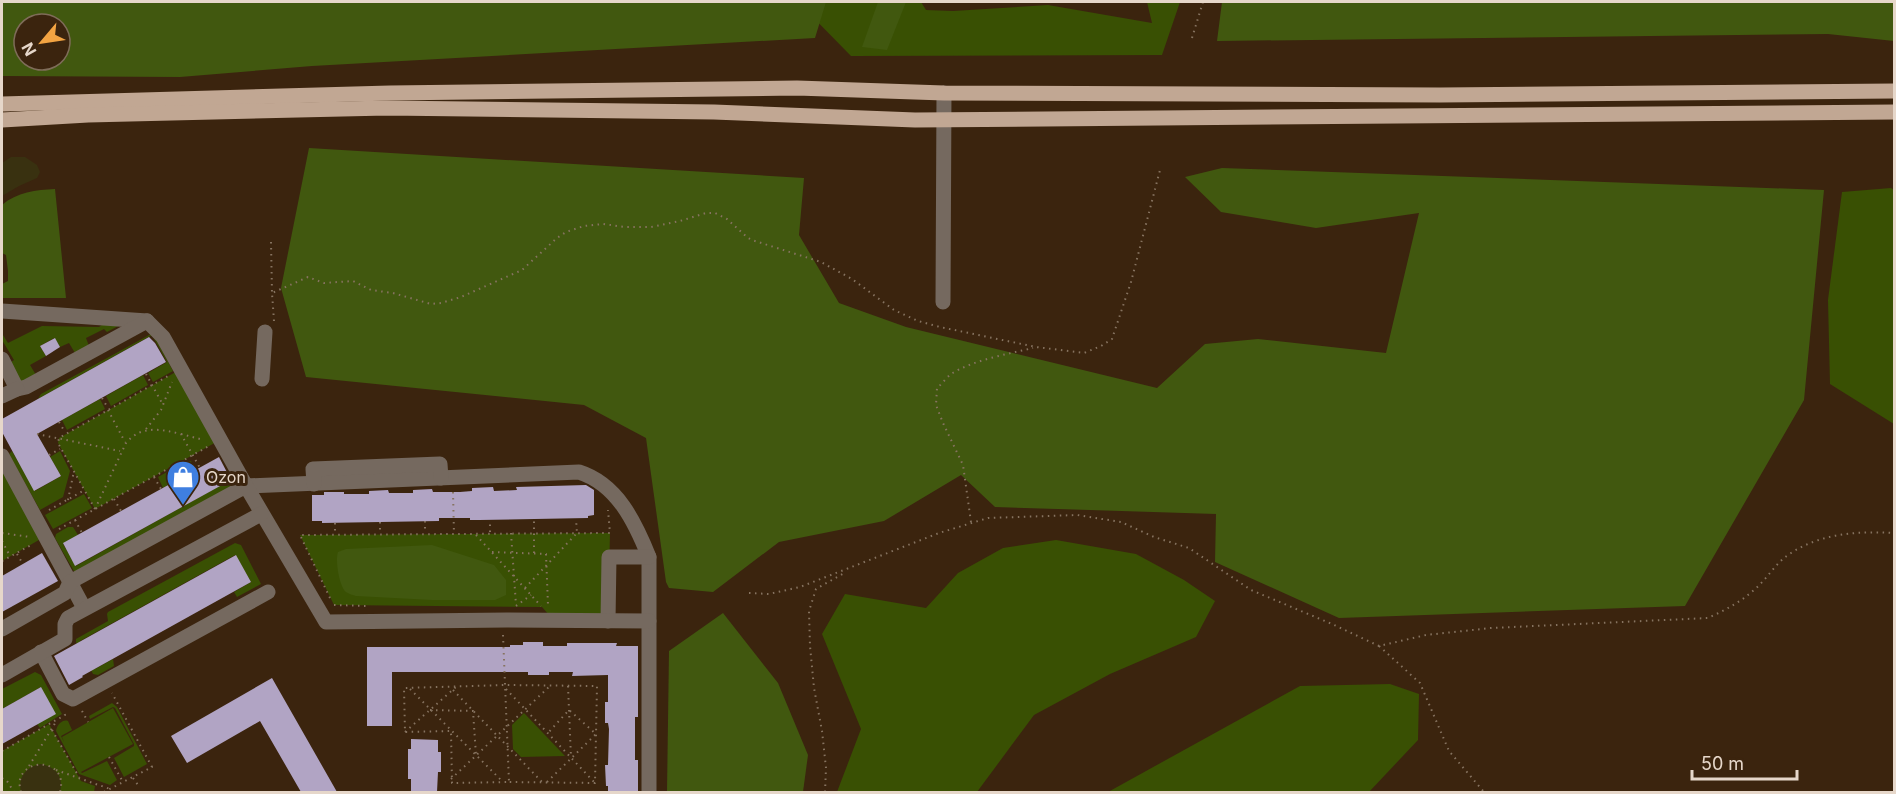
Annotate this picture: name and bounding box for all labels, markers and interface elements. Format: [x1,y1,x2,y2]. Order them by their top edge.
north arrow [12,12,72,72]
text: N [17,39,41,59]
shop icon: Ozon [165,459,201,506]
place label: Ozon [206,467,246,487]
scale bar [1692,743,1797,781]
text: 50 m [1701,753,1744,774]

